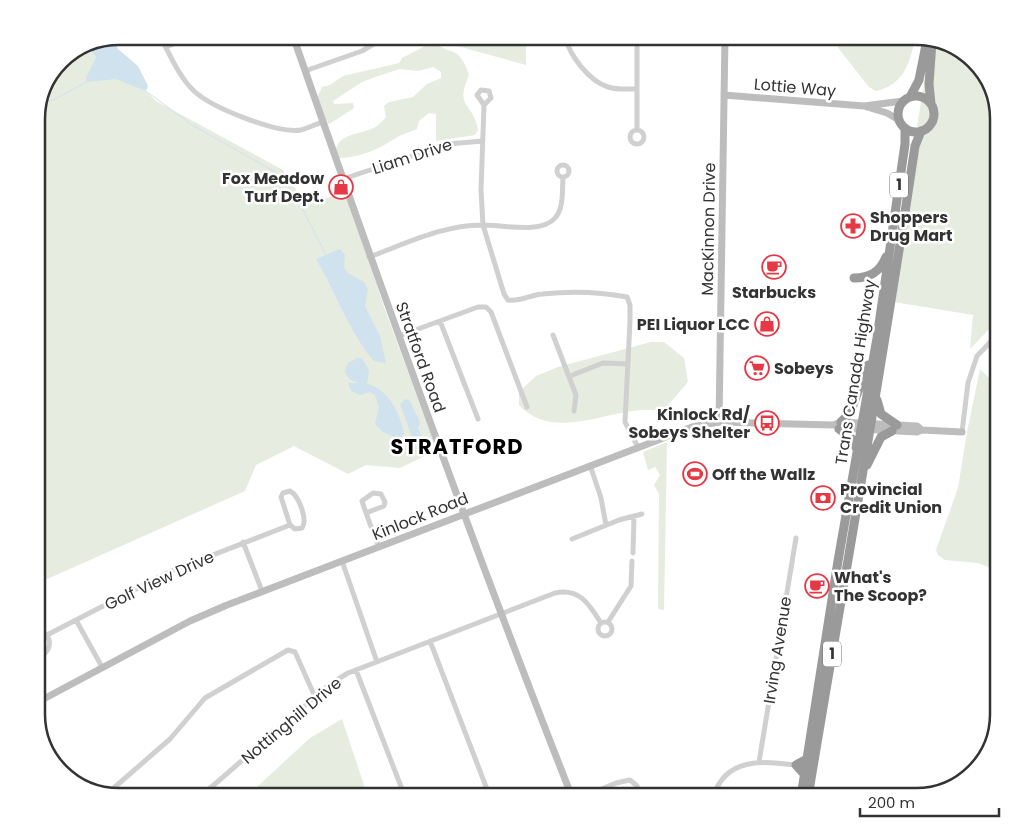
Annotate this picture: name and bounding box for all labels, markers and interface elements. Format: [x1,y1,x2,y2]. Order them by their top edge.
street label: Lottie Way [753,72,837,103]
street label: Liam Drive [369,133,455,180]
street label: MacKinnon Drive [696,162,721,296]
place label: Fox Meadow Turf Dept. [222,167,324,208]
road number: 1 [890,172,908,198]
shop icon: Fox Meadow Turf Dept. [328,174,354,200]
place label: Shoppers Drug Mart [870,206,952,247]
pharmacy icon: Shoppers Drug Mart [840,213,866,239]
cafe icon: Starbucks [761,254,787,280]
street label: Trans Canada Highway [829,278,882,466]
place label: Starbucks [732,281,816,304]
street label: Stratford Road [390,299,451,416]
shop icon: PEI Liquor LCC [754,311,780,337]
place label: PEI Liquor LCC [637,313,750,336]
supermarket icon: Sobeys [744,355,770,381]
place label: Sobeys [774,357,834,380]
place label: Kinlock Rd/ Sobeys Shelter [628,403,751,444]
bus stop icon: Kinlock Rd/ Sobeys Shelter [754,410,780,436]
district label: STRATFORD [391,432,523,461]
sports icon: Off the Wallz [682,461,708,487]
place label: Off the Wallz [712,463,815,486]
place label: Provincial Credit Union [840,478,942,519]
bank icon: Provincial Credit Union [810,485,836,511]
street label: Kinlock Road [369,487,472,546]
street label: Golf View Drive [101,545,218,616]
place label: What's The Scoop? [834,566,927,607]
cafe icon: What's The Scoop? [804,573,830,599]
street label: Irving Avenue [758,595,797,705]
road number: 1 [823,642,841,666]
street label: Nottinghill Drive [236,671,346,769]
scale bar [860,786,999,818]
text: 200 m [868,792,915,813]

